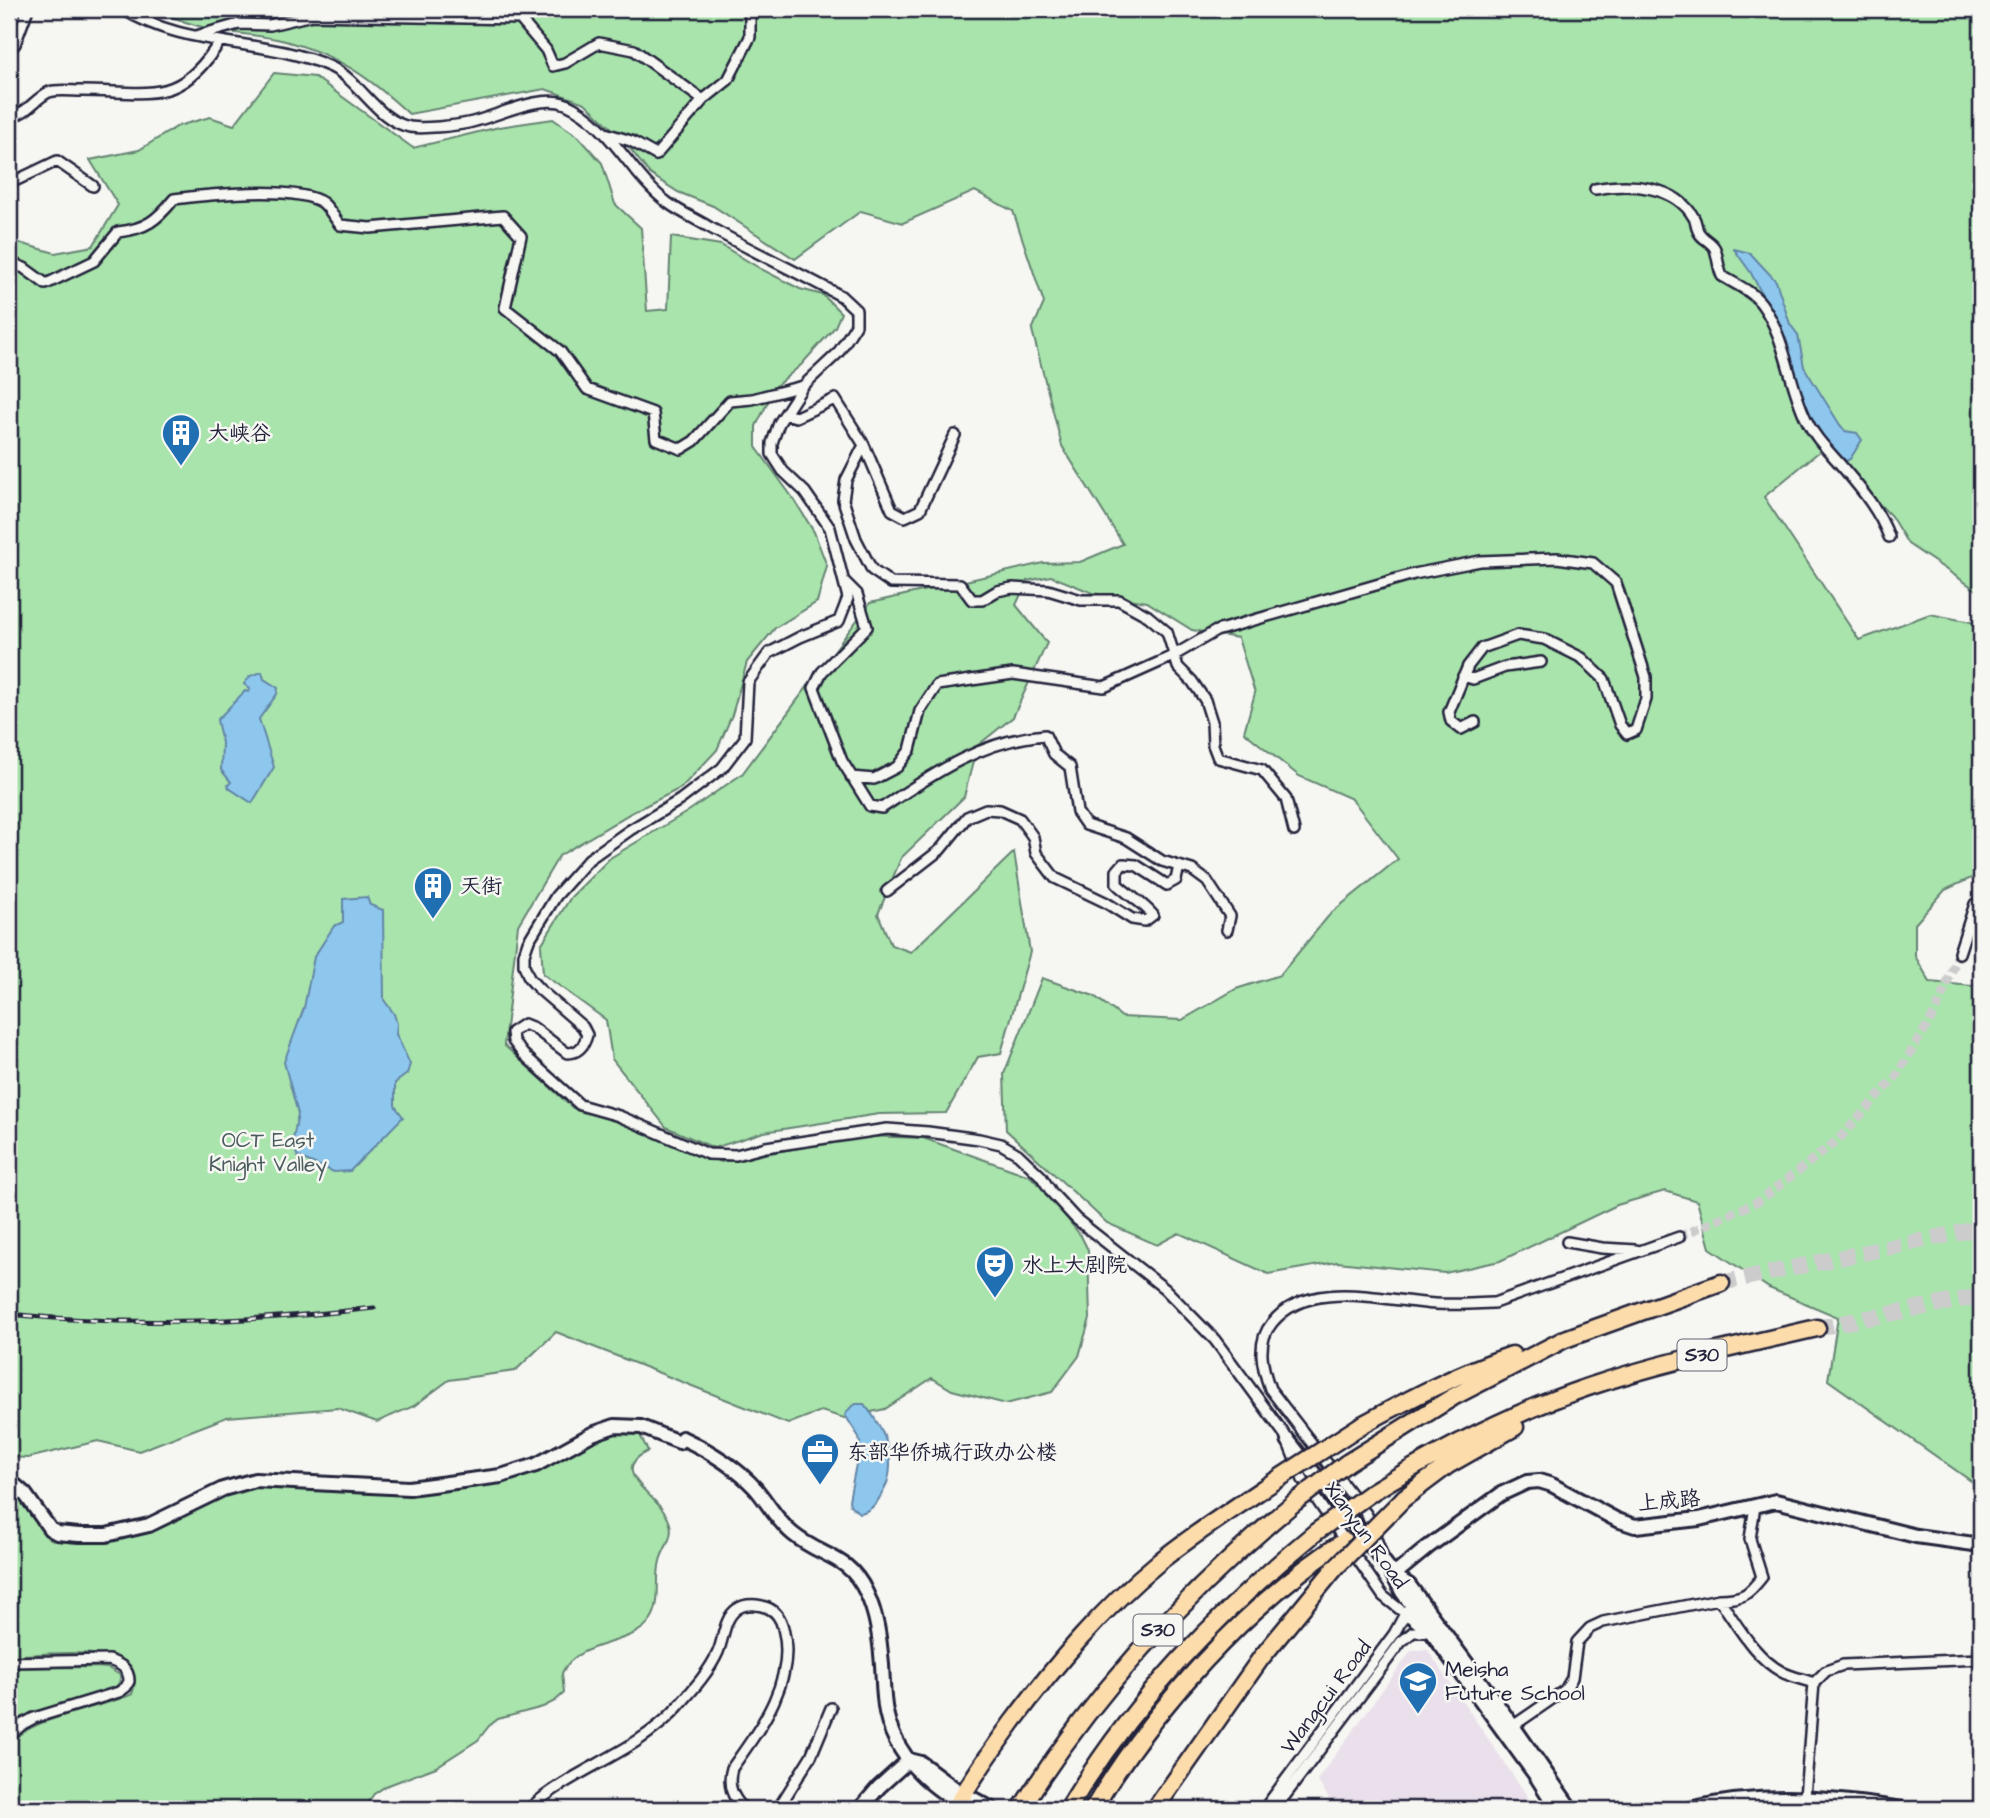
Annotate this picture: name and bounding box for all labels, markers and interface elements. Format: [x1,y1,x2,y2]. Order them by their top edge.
building icon: 大峡谷 [160,412,202,467]
place label: 大峡谷 [208,419,271,448]
building icon: 天街 [412,865,454,920]
place label: 天街 [460,872,502,901]
park label: OCT East Knight Valley [209,1126,327,1181]
theatre icon: 水上大剧院 [974,1244,1016,1299]
place label: 水上大剧院 [1022,1251,1127,1280]
road number: S30 [1678,1340,1726,1371]
office icon: 东部华侨城行政办公楼 [799,1431,841,1486]
place label: 东部华侨城行政办公楼 [847,1438,1057,1467]
street label: Xianyun Road [1316,1475,1415,1596]
street label: 上成路 [1636,1484,1702,1518]
road number: S30 [1134,1614,1182,1646]
street label: Wangcui Road [1274,1634,1380,1761]
place label: Meisha Future School [1445,1655,1585,1708]
school or university icon: Meisha Future School [1397,1660,1439,1715]

